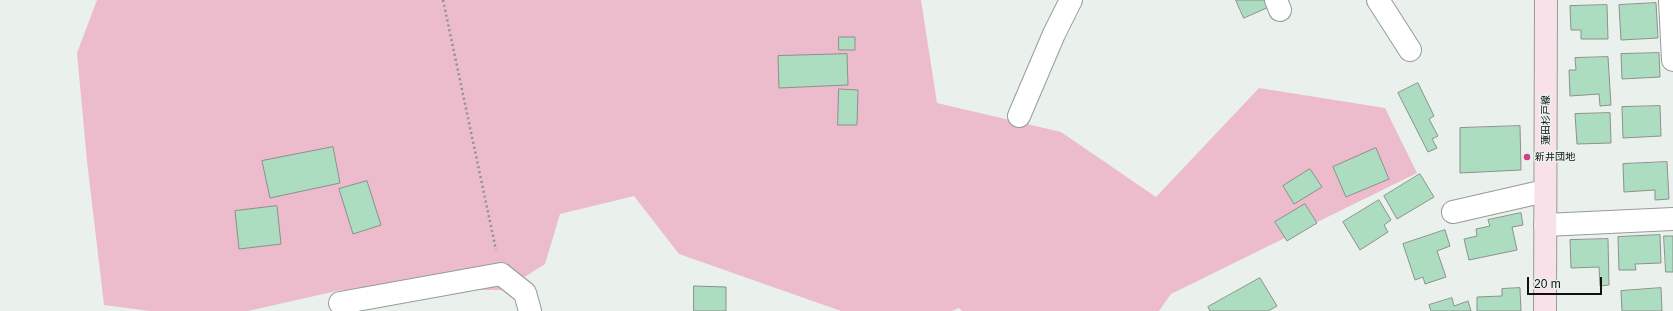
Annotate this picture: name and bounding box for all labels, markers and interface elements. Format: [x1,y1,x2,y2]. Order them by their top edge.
street label: 蓮田杉戸線 [1540,95,1552,145]
place label: 新井団地 [1535,151,1575,163]
marker: 新井団地 [1522,152,1532,162]
scale bar [1529,269,1604,295]
text: 20 m [1534,277,1561,291]

